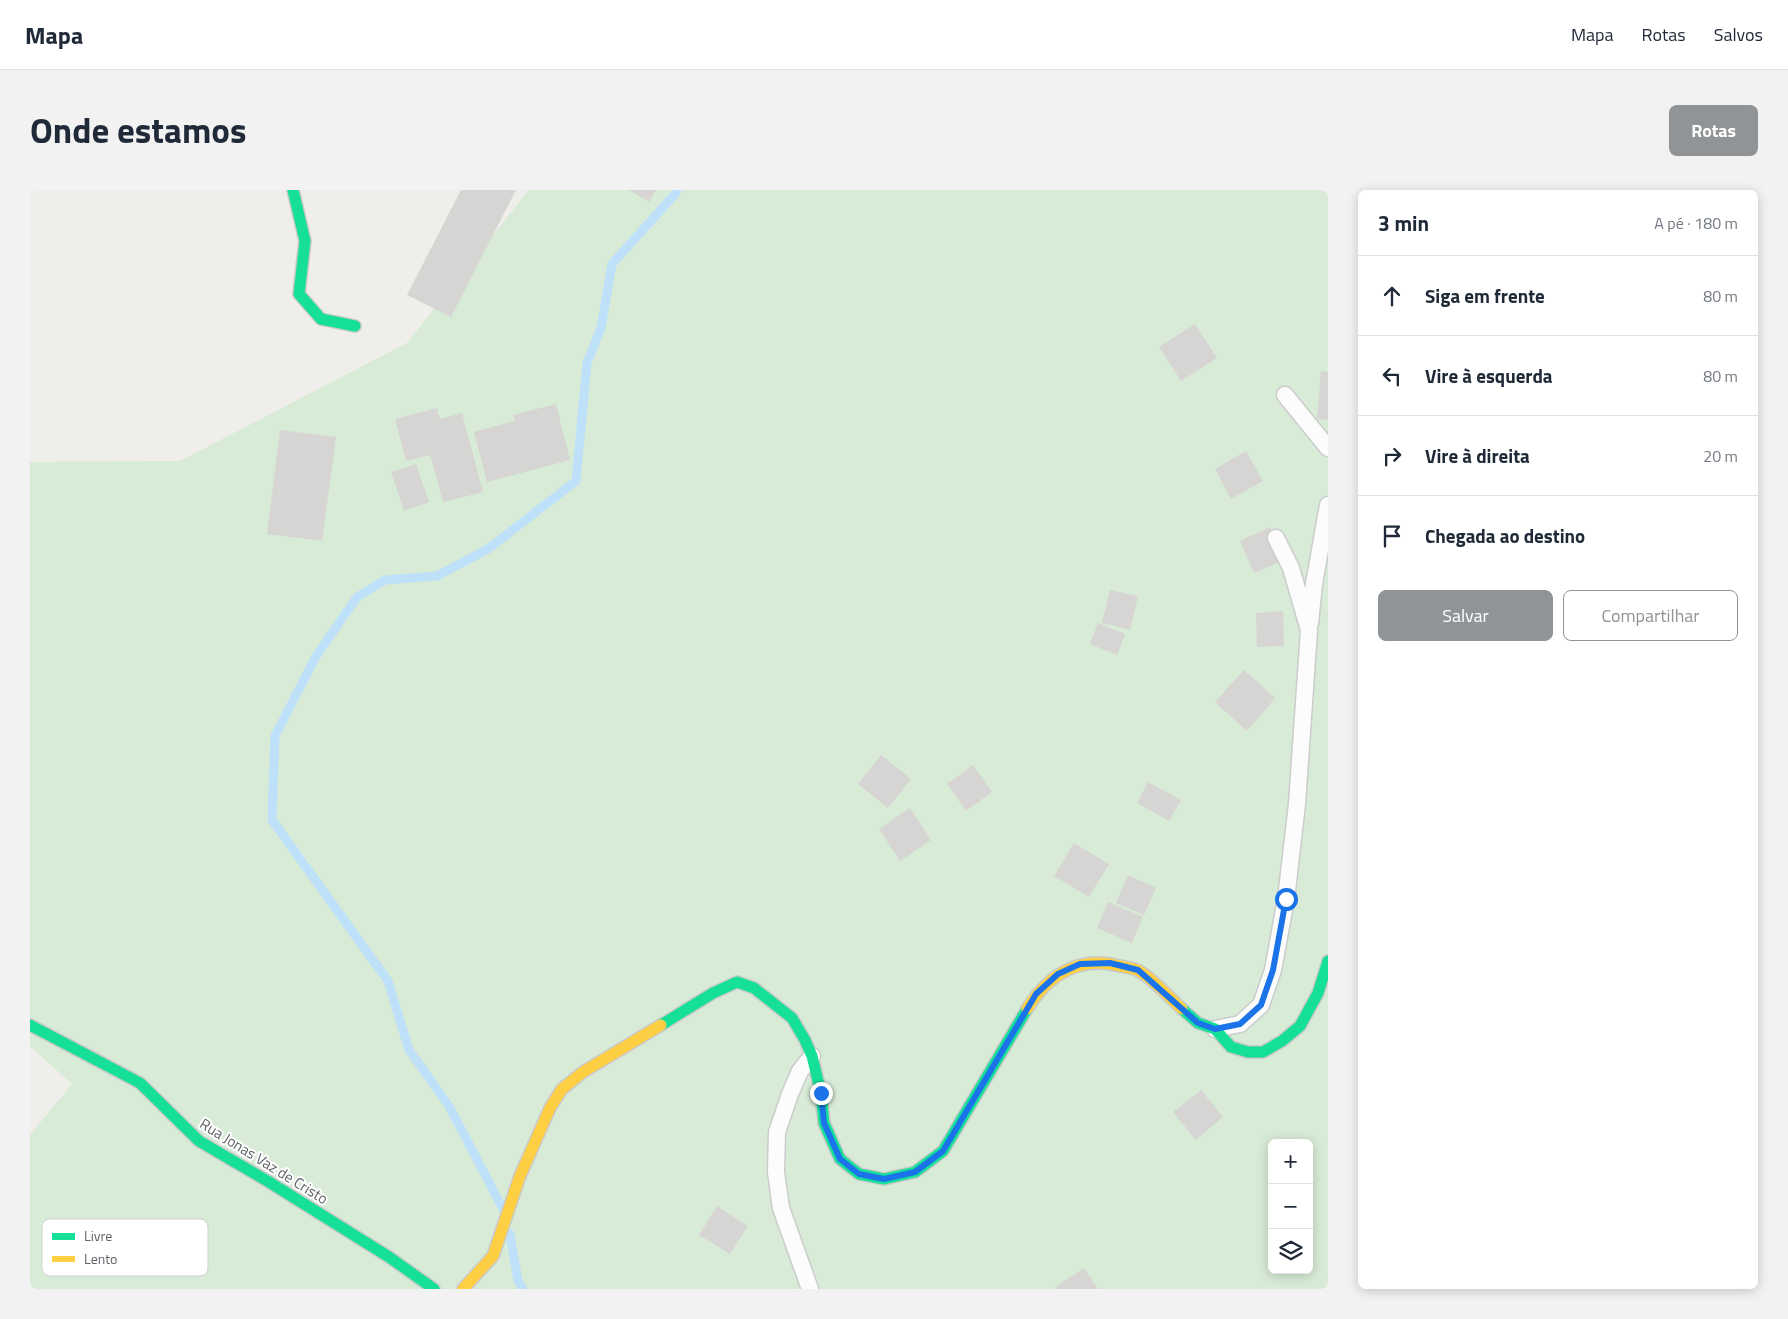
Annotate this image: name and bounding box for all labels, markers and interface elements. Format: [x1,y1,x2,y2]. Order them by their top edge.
text: Mapa [25,17,83,53]
text: Mapa [1571,21,1614,48]
text: Rotas [1642,21,1686,48]
text: Salvos [1714,21,1763,48]
text: Onde estamos [30,103,246,157]
button: Rotas [1669,105,1758,156]
text: 3 min [1378,207,1429,239]
text: A pé · 180 m [1654,211,1738,235]
text: Siga em frente [1425,281,1545,310]
icon: ahead [1378,282,1406,310]
text: 80 m [1703,284,1738,308]
text: Vire à esquerda [1425,361,1553,390]
icon: left [1378,362,1406,390]
text: 80 m [1703,364,1738,388]
text: Vire à direita [1425,441,1530,470]
icon: right [1378,442,1406,470]
text: 20 m [1703,444,1738,468]
text: Chegada ao destino [1425,521,1585,550]
icon: arrive [1378,522,1406,550]
button: Salvar [1378,590,1553,641]
button: Compartilhar [1563,590,1738,641]
route start [1275,888,1298,911]
route end [810,1082,833,1105]
street label: Rua Jonas Vaz de Cristo [195,1112,333,1210]
map controls [1268,1139,1313,1274]
button: + [1268,1139,1313,1184]
button: − [1268,1184,1313,1229]
legend [42,1219,208,1276]
text: Livre [84,1225,112,1246]
button: layers [1268,1229,1313,1274]
text: Lento [84,1248,118,1269]

